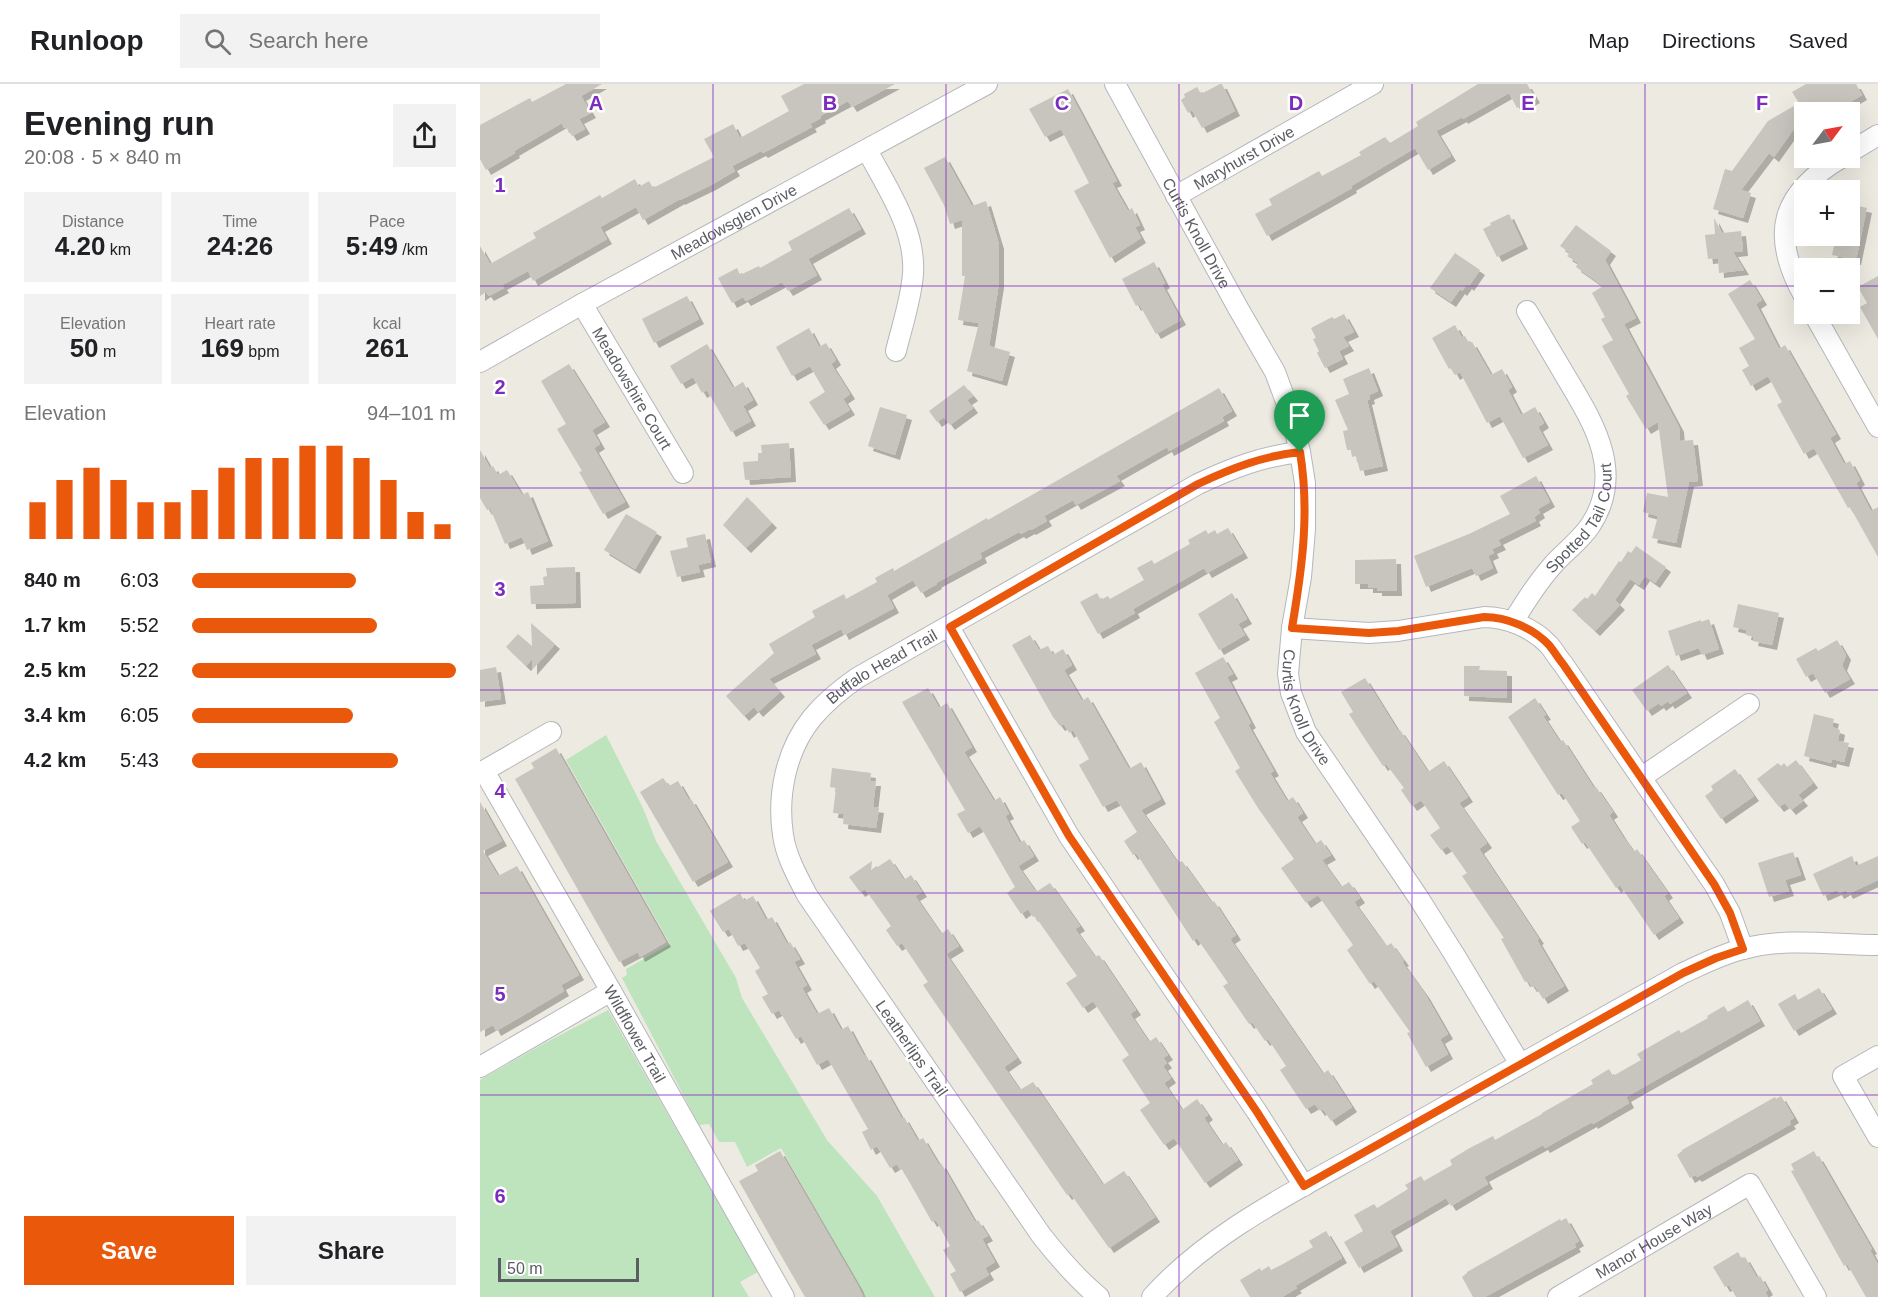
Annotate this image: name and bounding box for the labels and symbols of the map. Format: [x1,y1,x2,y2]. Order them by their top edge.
text: A [589,92,603,114]
text: B [823,92,837,114]
text: C [1055,92,1069,114]
text: D [1289,92,1303,114]
text: E [1521,92,1535,114]
text: F [1756,92,1768,114]
north arrow [1794,102,1860,168]
street label: Maryhurst Drive [1191,123,1297,193]
text: 1 [494,174,506,196]
street label: Curtis Knoll Drive [1159,175,1234,292]
street label: Meadowsglen Drive [668,181,800,263]
street label: Meadowshire Court [589,324,675,453]
text: 2 [494,376,506,398]
pin [1274,390,1325,452]
street label: Spotted Tail Court [1542,462,1615,576]
text: 3 [494,578,506,600]
street label: Buffalo Head Trail [823,626,940,707]
street label: Curtis Knoll Drive [1279,649,1334,768]
text: 4 [494,780,506,802]
street label: Wildflower Trail [601,982,669,1085]
text: 5 [494,983,506,1005]
street label: Leatherlips Trail [872,997,951,1099]
text: 6 [494,1185,506,1207]
street label: Manor House Way [1593,1200,1715,1282]
scale bar [498,1255,639,1282]

